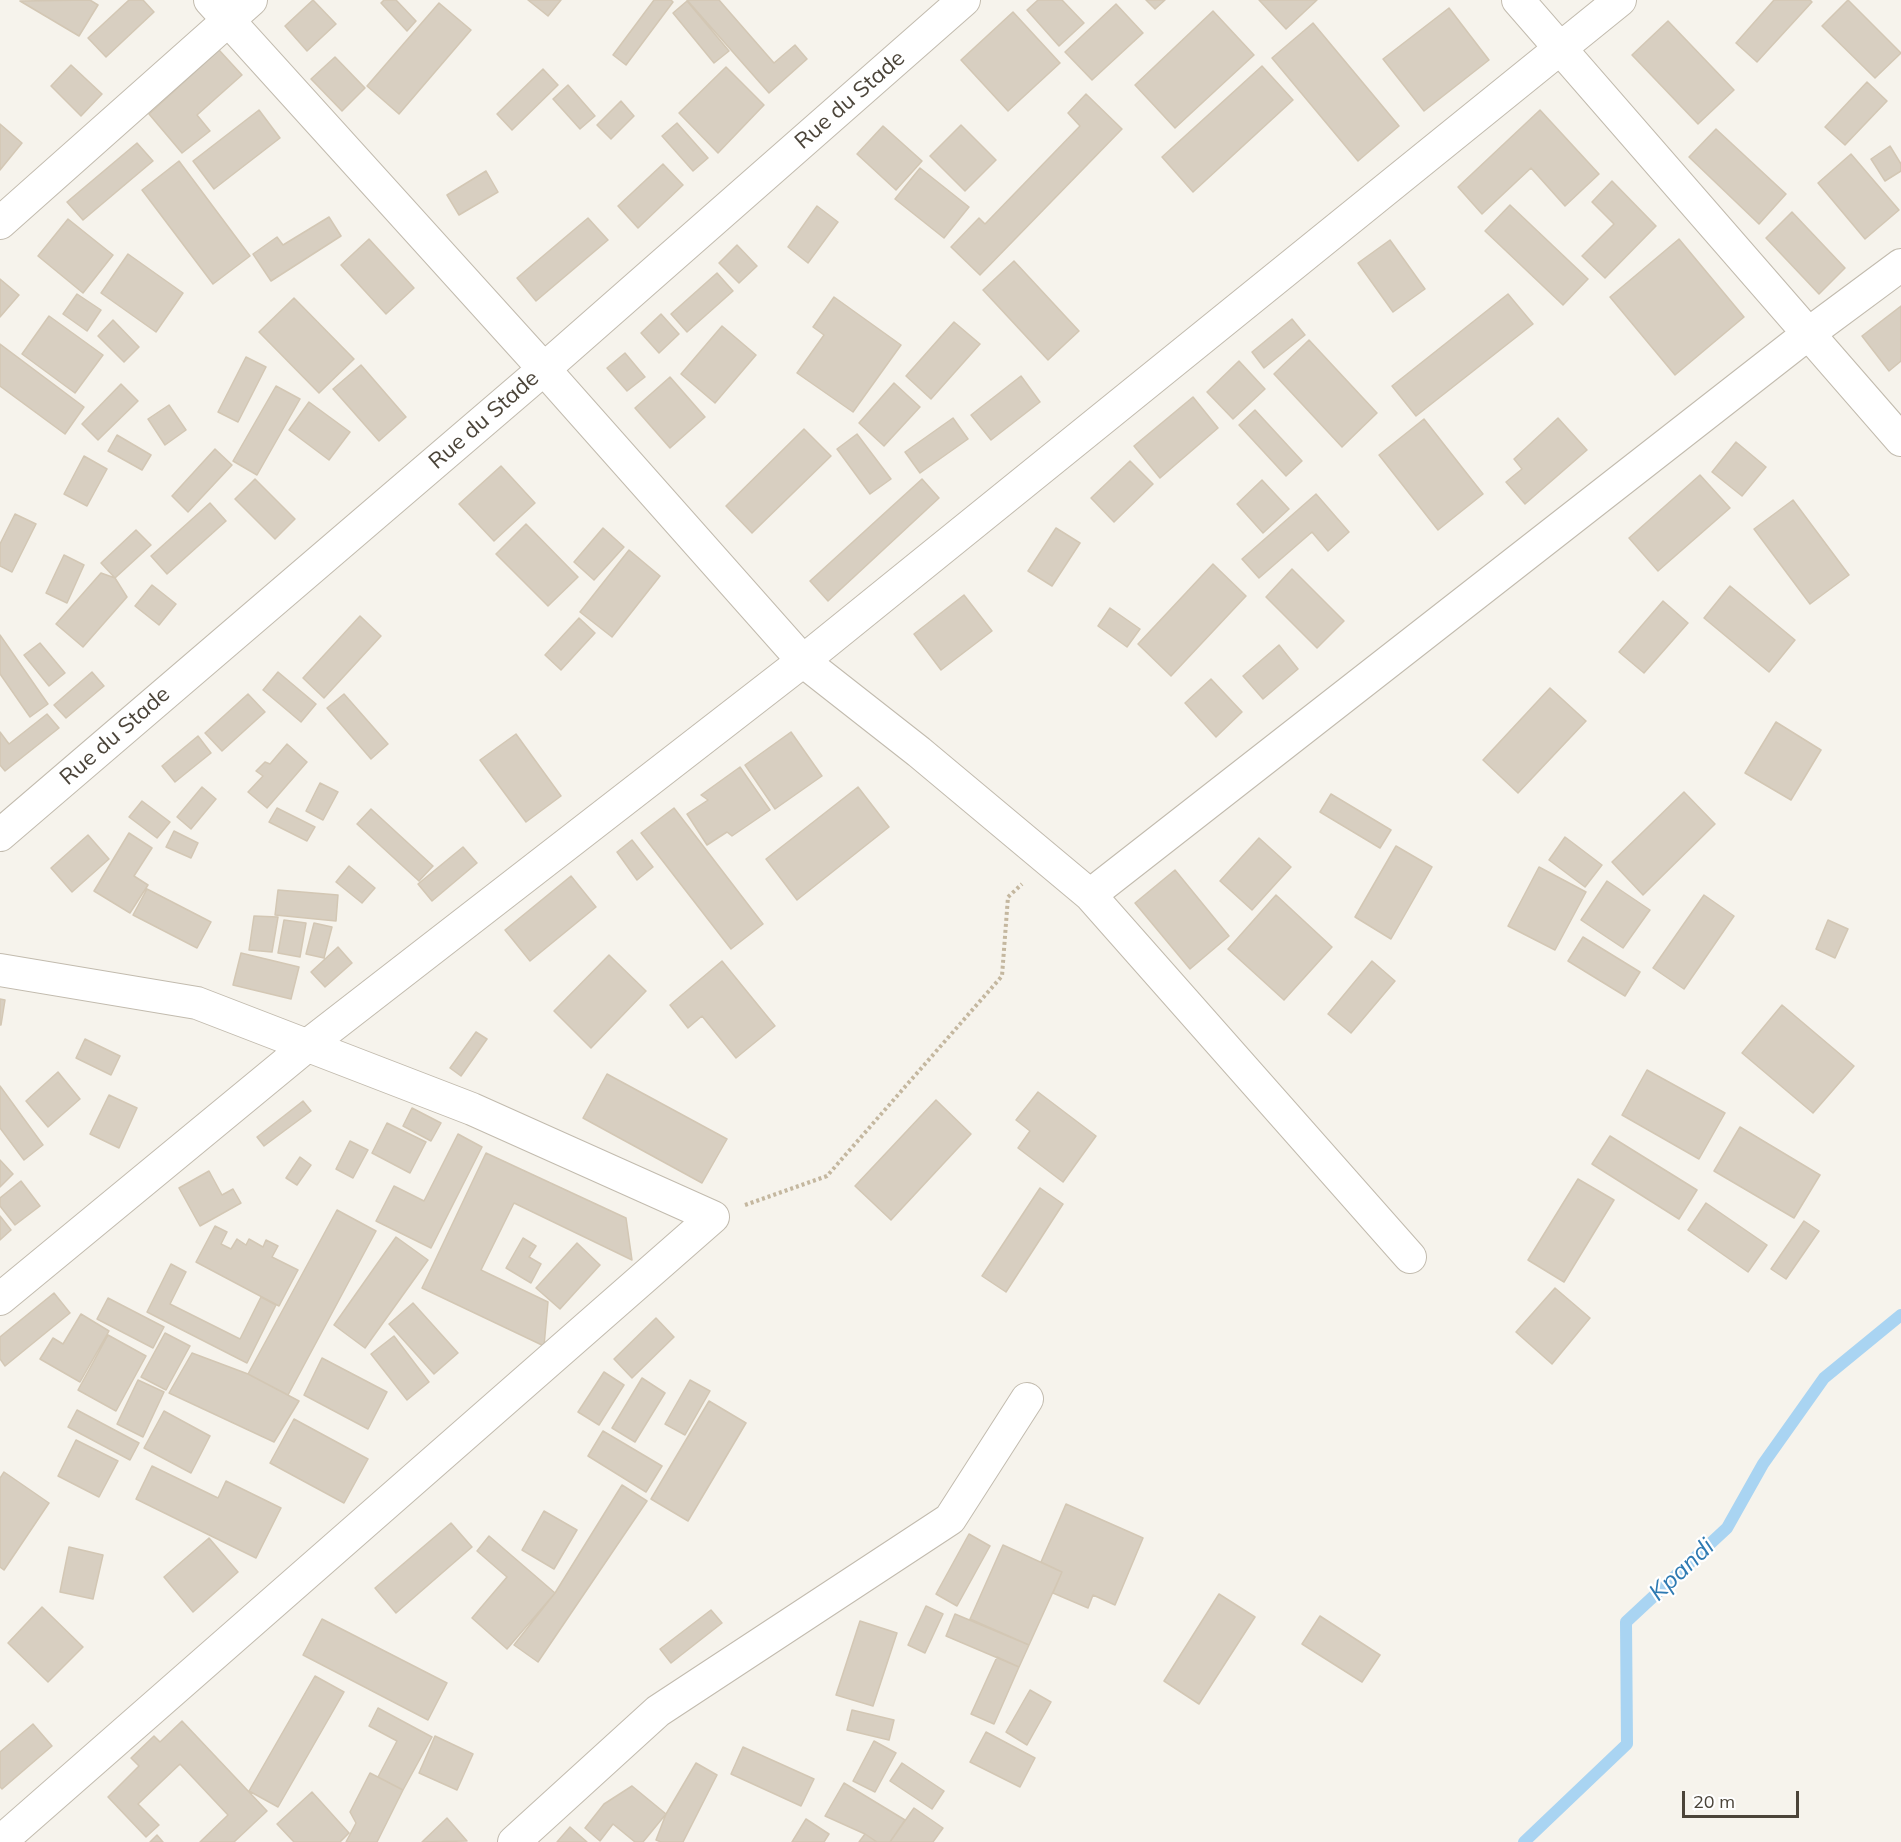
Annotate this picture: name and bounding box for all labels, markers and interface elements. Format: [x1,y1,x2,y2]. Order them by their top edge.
street label: Rue du Stade [790,45,910,155]
street label: Rue du Stade [424,365,544,475]
street label: Rue du Stade [55,681,175,791]
water label: Kpandi [1644,1533,1720,1607]
scale bar [1685,1779,1802,1817]
text: 20 m [1693,1790,1735,1813]

